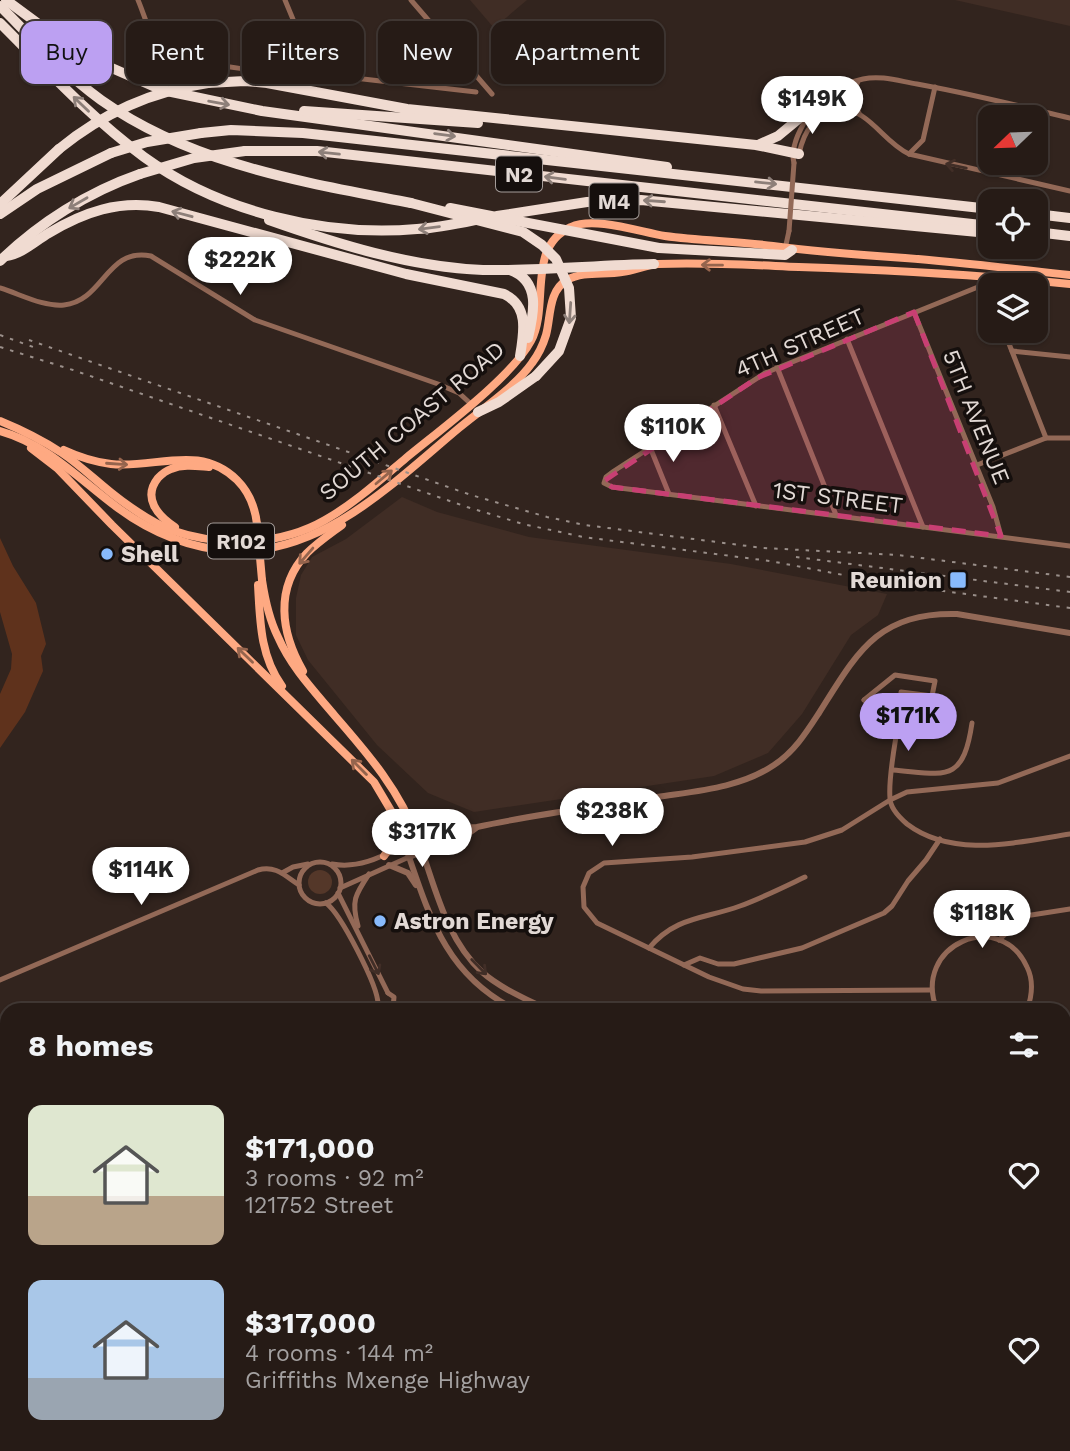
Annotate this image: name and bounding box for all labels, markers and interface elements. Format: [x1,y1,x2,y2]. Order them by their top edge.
chip: Buy [21,21,112,84]
chip: Rent [126,21,228,84]
chip: Filters [242,21,364,84]
chip: New [378,21,477,84]
chip: Apartment [491,21,664,84]
pin: $149K [763,76,861,136]
text: $149K [777,85,847,112]
one-way arrow [72,96,90,112]
one-way arrow [207,97,230,110]
north arrow [978,105,1048,175]
map controls [978,105,1048,343]
one-way arrow [433,129,455,142]
one-way arrow [318,146,341,159]
road number: N2 [496,156,542,192]
one-way arrow [945,159,968,173]
one-way arrow [544,172,567,185]
one-way arrow [754,177,777,190]
road number: M4 [590,184,638,218]
button: locate [978,189,1048,259]
one-way arrow [644,194,666,207]
one-way arrow [69,196,89,210]
one-way arrow [171,206,193,219]
one-way arrow [418,221,441,234]
pin: $222K [191,238,289,297]
text: $222K [204,246,276,273]
one-way arrow [700,258,723,271]
button: layers [978,273,1048,343]
one-way arrow [563,301,576,324]
street label: 4TH STREET [731,302,869,384]
street label: SOUTH COAST ROAD [314,336,510,506]
street label: 5TH AVENUE [937,346,1015,488]
pin: $110K [624,405,722,464]
text: $110K [640,413,706,440]
one-way arrow [105,458,127,471]
one-way arrow [375,469,393,485]
street label: 1ST STREET [772,477,905,519]
road number: R102 [208,524,274,558]
place label: Shell [121,541,179,568]
marker: Shell [99,546,115,562]
one-way arrow [298,547,314,565]
place label: Reunion [850,567,942,594]
marker: Reunion [948,570,968,590]
one-way arrow [237,647,254,664]
pin: $171K [859,694,957,753]
text: $171K [876,702,940,729]
one-way arrow [350,759,367,776]
pin: $238K [563,788,661,848]
text: $238K [576,797,648,824]
pin: $317K [373,810,471,869]
text: $317K [388,818,456,845]
pin: $114K [92,848,190,907]
text: $114K [108,856,174,883]
pin: $118K [933,890,1031,950]
text: $118K [950,899,1014,926]
place label: Astron Energy [394,908,554,935]
marker: Astron Energy [372,913,388,929]
one-way arrow [368,954,382,974]
one-way arrow [470,958,487,975]
icon: filters [1005,1026,1043,1064]
text: 8 homes [28,1028,154,1063]
text: $171,000 [245,1130,375,1165]
icon: home [84,1133,168,1217]
icon: heart [1005,1156,1043,1194]
text: 3 rooms · 92 m² [245,1165,424,1192]
text: 121752 Street [245,1192,393,1219]
text: $317,000 [245,1305,376,1340]
icon: home [84,1308,168,1392]
icon: heart [1005,1331,1043,1369]
text: 4 rooms · 144 m² [245,1340,433,1367]
text: Griffiths Mxenge Highway [245,1367,530,1394]

